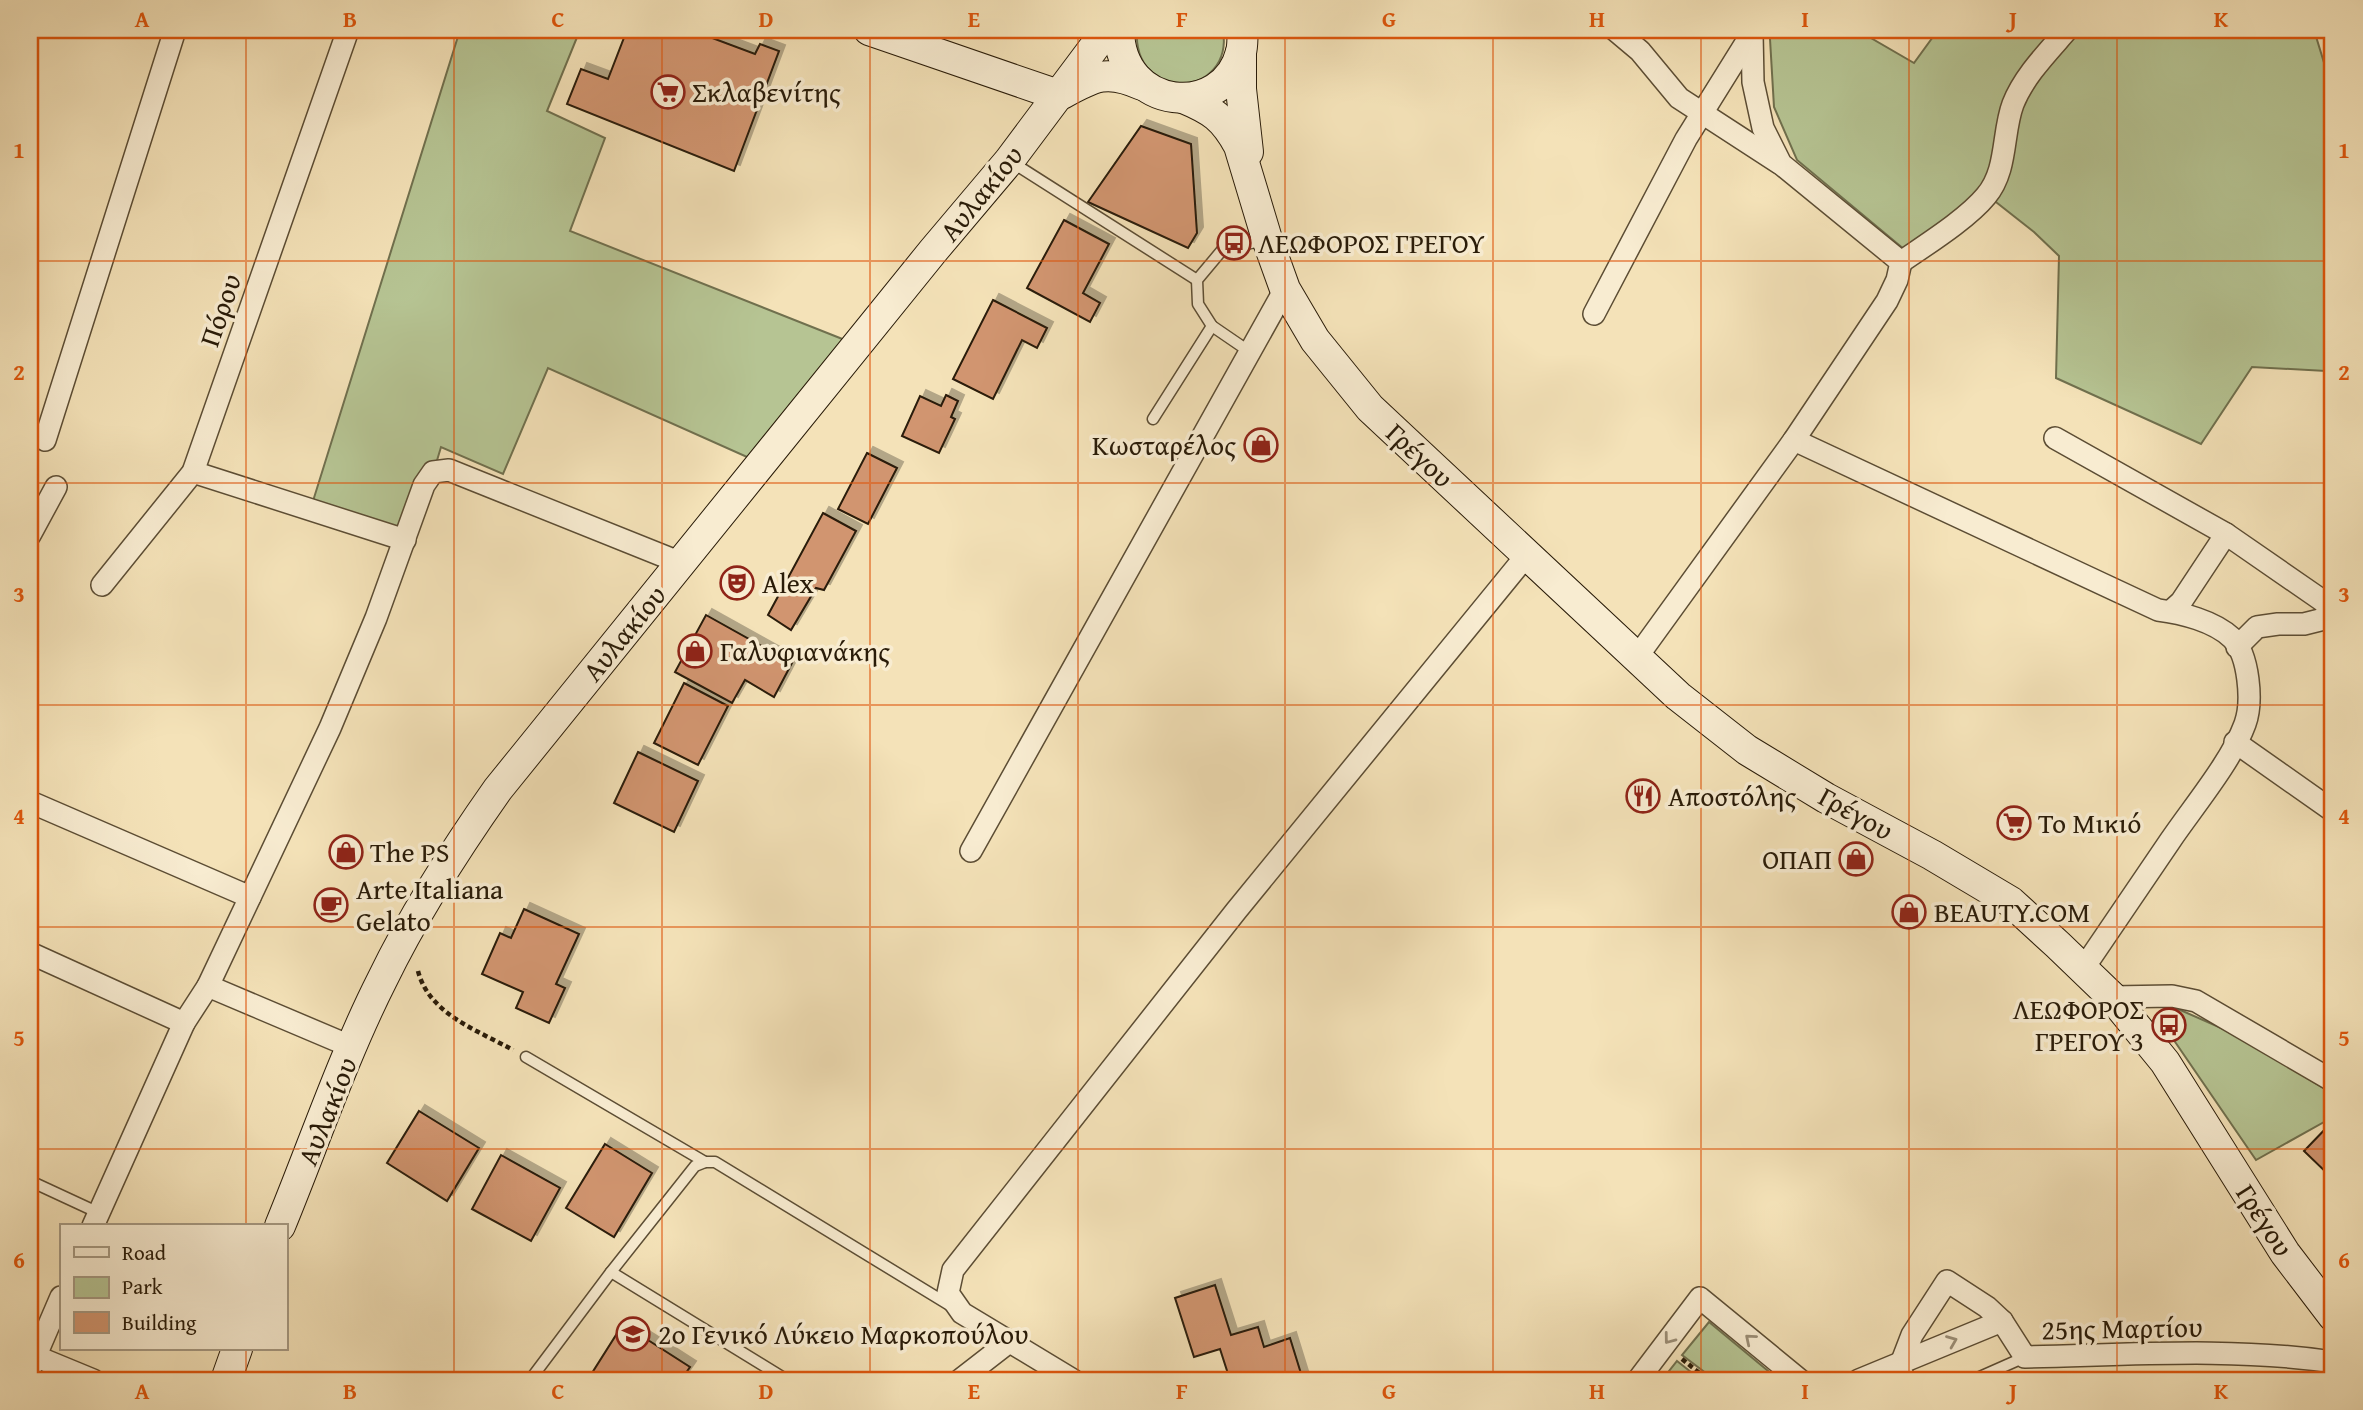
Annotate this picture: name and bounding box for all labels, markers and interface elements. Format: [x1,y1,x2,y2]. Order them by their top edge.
text: A [135,2,150,35]
text: B [343,2,357,35]
text: C [551,2,565,35]
text: D [759,2,774,35]
text: E [968,2,980,35]
text: F [1176,2,1188,35]
text: G [1382,2,1396,35]
text: H [1589,2,1605,35]
text: I [1801,2,1809,35]
text: J [2005,2,2017,35]
text: K [2214,2,2229,35]
place label: Σκλαβενίτης [692,71,841,112]
supermarket icon: Σκλαβενίτης [649,73,687,111]
text: 1 [13,133,25,166]
text: 1 [2338,133,2350,166]
street label: Αυλακίου [929,136,1032,250]
place label: ΛΕΩΦΟΡΟΣ ΓΡΕΓΟΥ [1258,222,1485,263]
bus stop icon: ΛΕΩΦΟΡΟΣ ΓΡΕΓΟΥ [1215,224,1253,262]
street label: Πόρου [188,268,251,352]
text: 2 [13,355,25,388]
text: 2 [2338,355,2350,388]
street label: Γρέγου [1377,413,1463,497]
place label: Κωσταρέλος [1092,424,1236,465]
shop icon: Κωσταρέλος [1242,426,1280,464]
place label: Alex [762,562,815,603]
theatre icon: Alex [718,564,756,602]
street label: Αυλακίου [572,576,675,690]
text: 3 [13,577,25,610]
text: 3 [2338,577,2350,610]
place label: Γαλυφιανάκης [720,630,890,671]
shop icon: Γαλυφιανάκης [676,632,714,670]
place label: Αποστόλης [1668,775,1796,816]
street label: Γρέγου [1812,775,1901,850]
restaurant icon: Αποστόλης [1624,777,1662,815]
text: 4 [13,799,25,832]
text: 4 [2338,799,2350,832]
place label: Το Μικιό [2038,802,2141,843]
supermarket icon: Το Μικιό [1995,804,2033,842]
place label: The PS [370,831,449,872]
shop icon: The PS [327,833,365,871]
place label: ΟΠΑΠ [1762,838,1832,879]
shop icon: ΟΠΑΠ [1837,840,1875,878]
place label: Arte Italiana Gelato [356,868,504,941]
cafe icon: Arte Italiana Gelato [312,886,350,924]
place label: BEAUTY.COM [1934,891,2090,932]
shop icon: BEAUTY.COM [1890,893,1928,931]
place label: ΛΕΩΦΟΡΟΣ ΓΡΕΓΟΥ 3 [2013,988,2144,1061]
bus stop icon: ΛΕΩΦΟΡΟΣ ΓΡΕΓΟΥ 3 [2150,1006,2188,1044]
text: 5 [13,1021,25,1054]
text: 5 [2338,1021,2350,1054]
street label: Αυλακίου [286,1050,367,1171]
street label: Γρέγου [2227,1175,2304,1264]
legend [60,1224,287,1350]
text: Road [122,1237,167,1268]
text: 6 [13,1243,25,1276]
text: 6 [2338,1243,2350,1276]
text: Park [122,1271,163,1302]
street label: 25ης Μαρτίου [2041,1306,2203,1349]
text: Building [122,1307,197,1338]
place label: 2ο Γενικό Λύκειο Μαρκοπούλου [658,1313,1029,1354]
school or university icon: 2ο Γενικό Λύκειο Μαρκοπούλου [614,1315,652,1353]
one-way arrow [1665,1332,1678,1344]
one-way arrow [1745,1335,1757,1348]
one-way arrow [1945,1336,1957,1350]
text: A [135,1374,150,1407]
text: B [343,1374,357,1407]
text: C [551,1374,565,1407]
text: D [759,1374,774,1407]
text: E [968,1374,980,1407]
text: F [1176,1374,1188,1407]
text: G [1382,1374,1396,1407]
text: H [1589,1374,1605,1407]
text: I [1801,1374,1809,1407]
text: J [2005,1374,2017,1407]
text: K [2214,1374,2229,1407]

